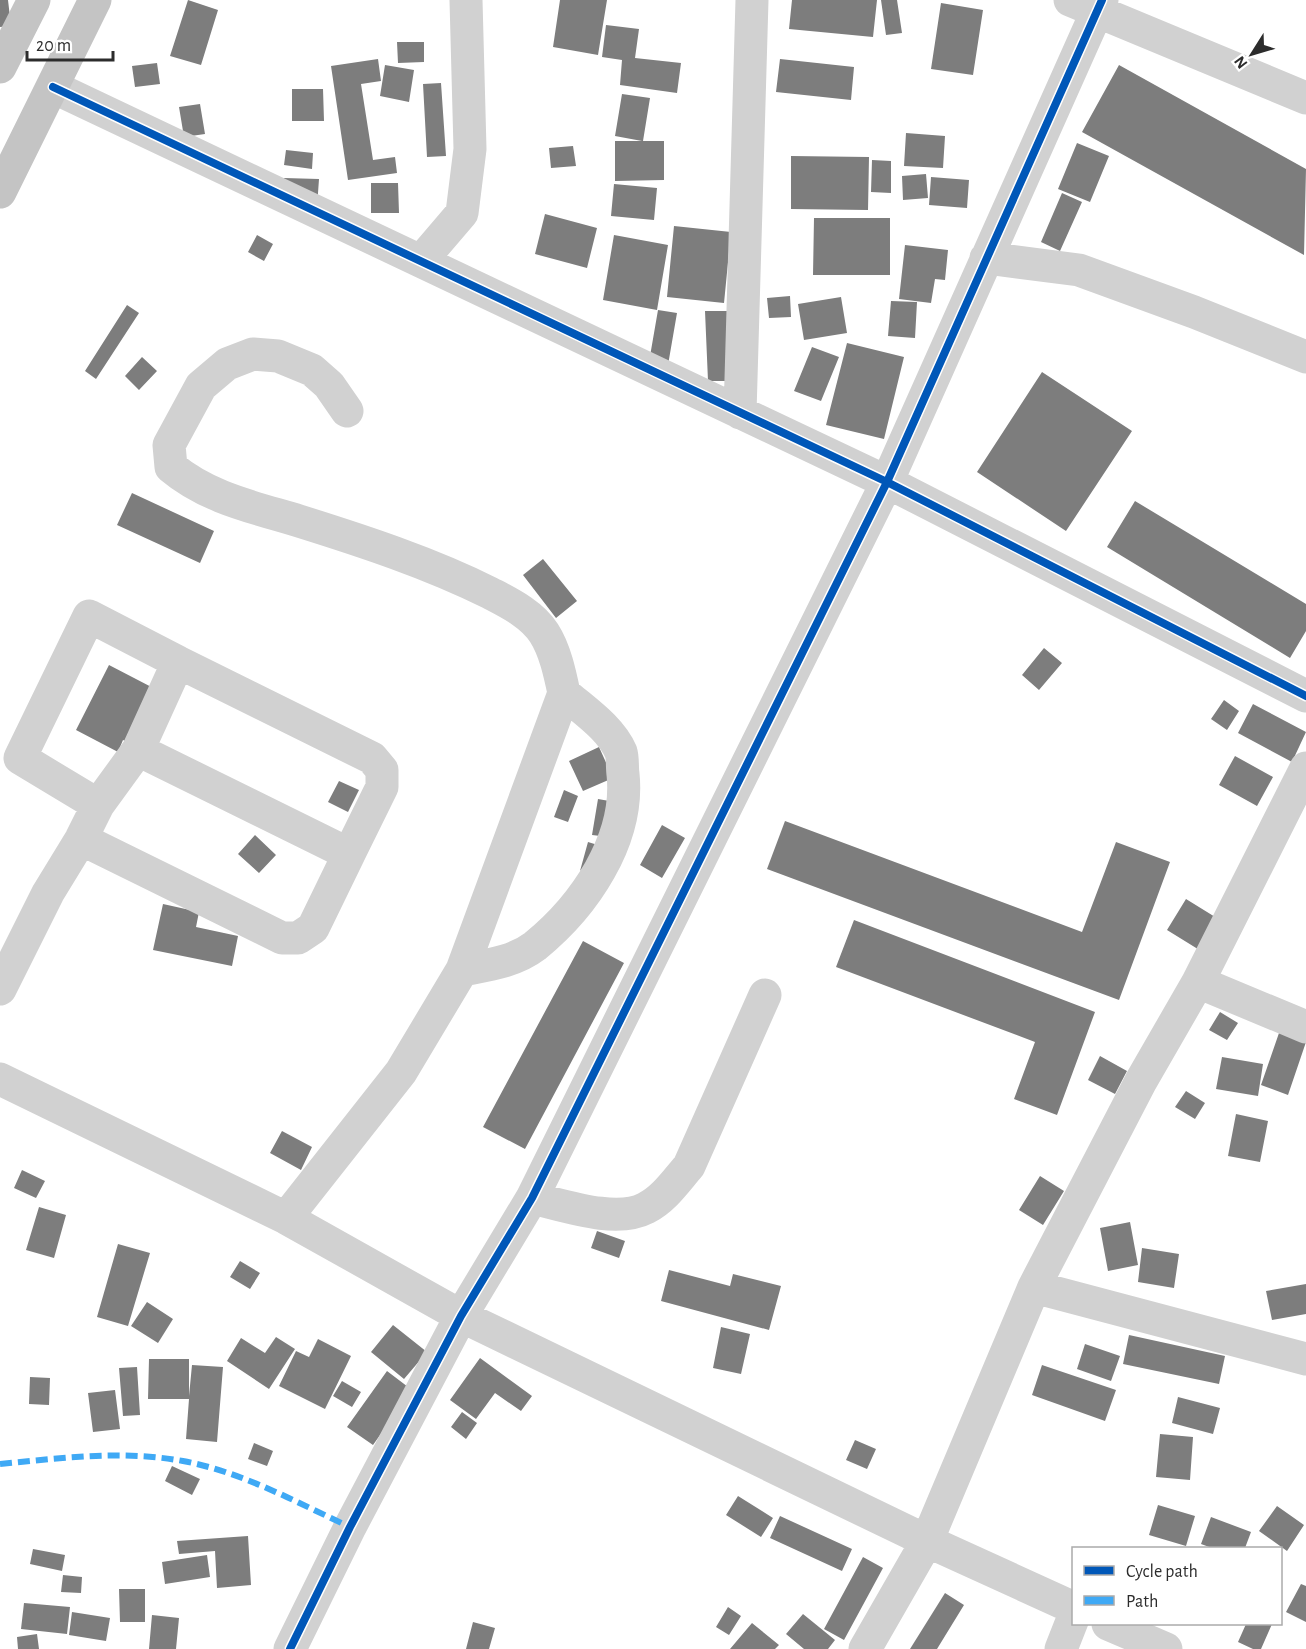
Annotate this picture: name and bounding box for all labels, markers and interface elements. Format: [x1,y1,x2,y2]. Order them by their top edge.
scale bar [27,24,112,62]
north arrow [1222,24,1282,84]
text: 20 m [36,37,71,55]
text: N [1231,53,1251,72]
legend [1072,1547,1282,1625]
text: Cycle path [1126,1563,1198,1581]
text: Path [1126,1593,1158,1611]

